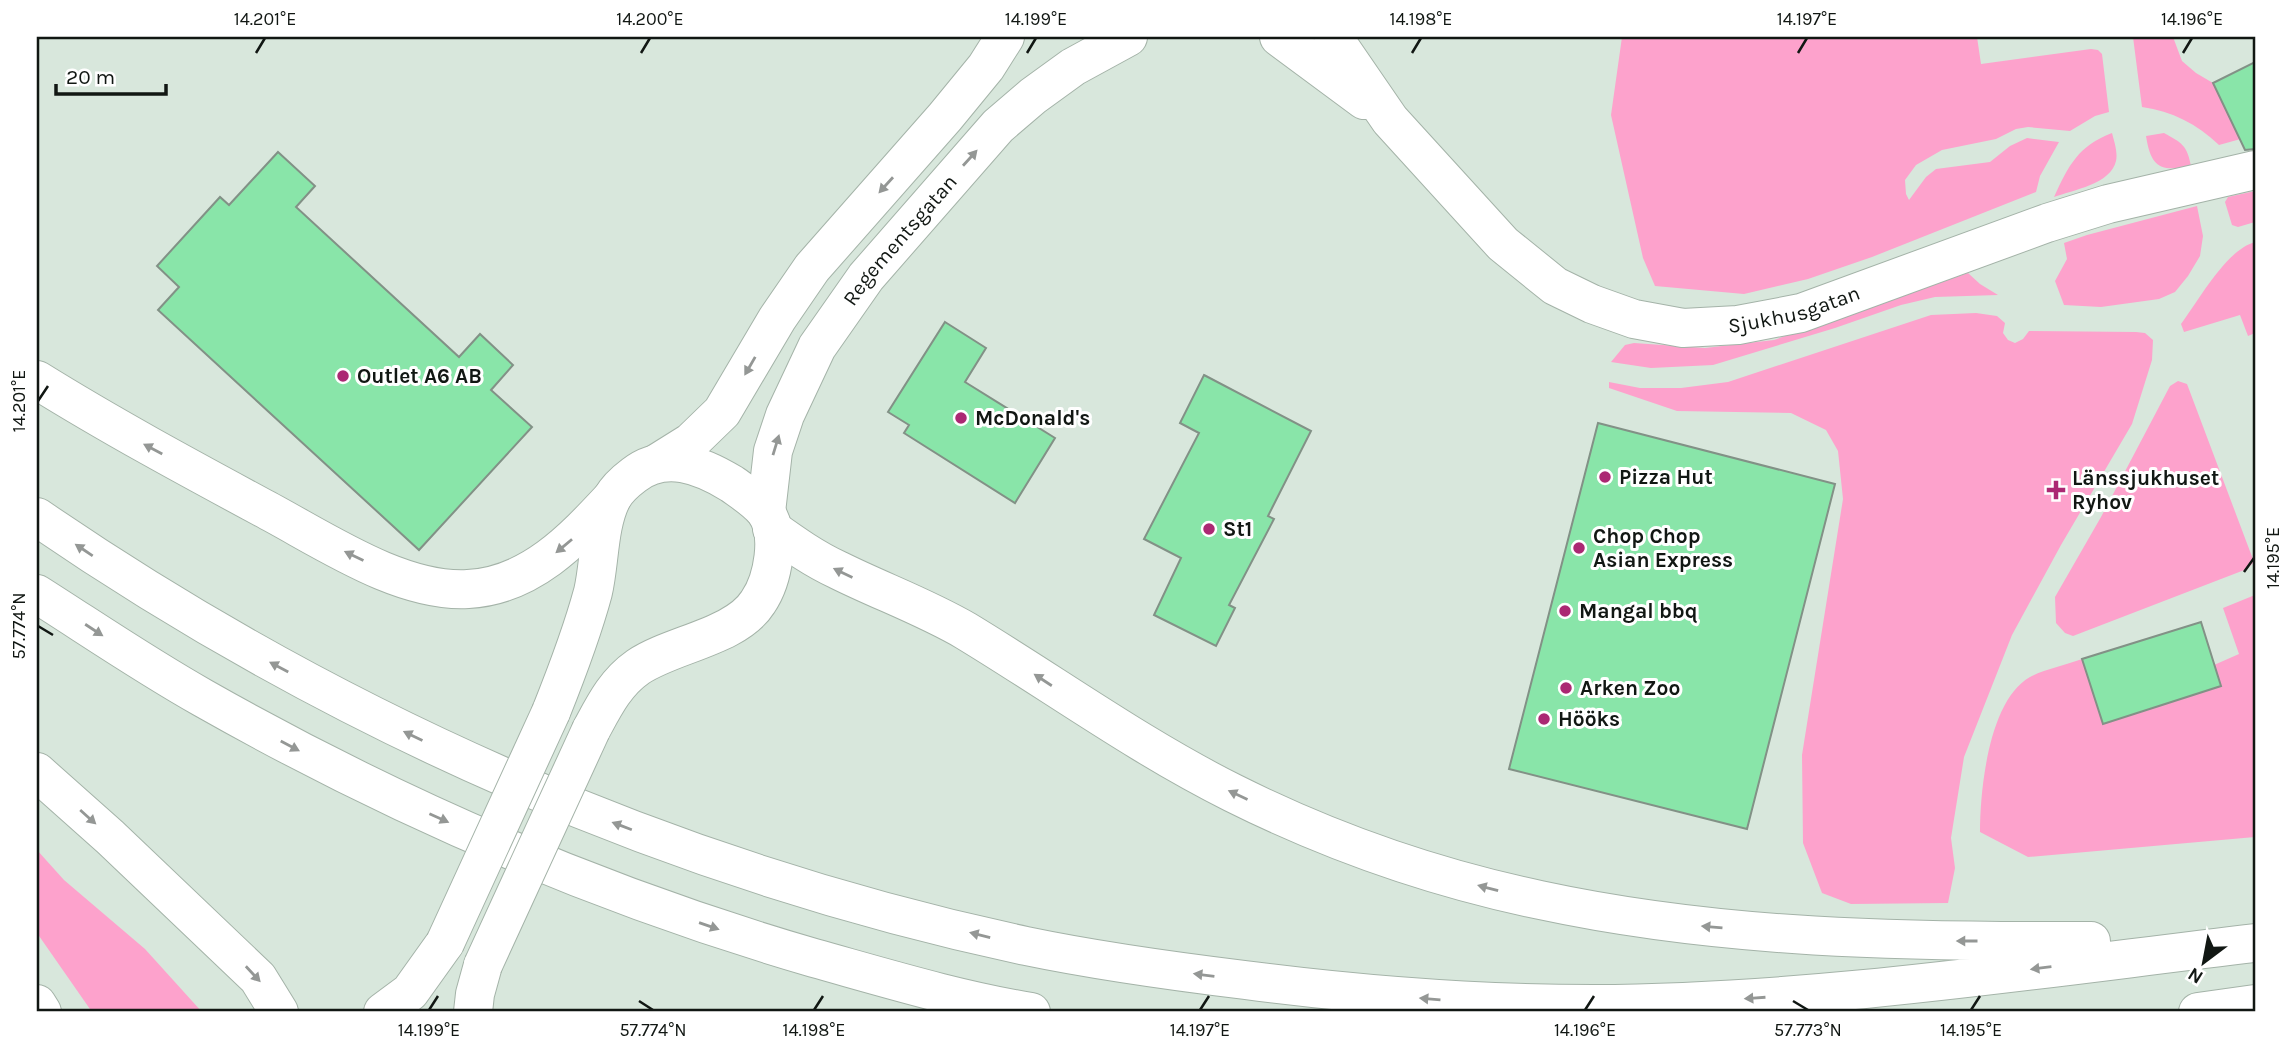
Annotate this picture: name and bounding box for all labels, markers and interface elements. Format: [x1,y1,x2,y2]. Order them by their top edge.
text: 14.201°E [234,8,296,30]
text: 14.200°E [616,8,684,30]
text: 14.199°E [1005,8,1067,30]
text: 14.198°E [1390,8,1452,30]
text: 14.197°E [1777,8,1837,30]
text: 14.196°E [2161,8,2223,30]
scale bar [56,52,166,96]
text: 20 m [66,65,115,89]
one-way arrow [961,150,977,167]
street label: Regementsgatan [838,170,962,310]
one-way arrow [878,176,894,193]
street label: Sjukhusgatan [1727,280,1863,338]
one-way arrow [743,357,756,376]
place label: Outlet A6 AB [357,364,482,388]
marker: Outlet A6 AB [335,368,351,384]
text: 14.201°E [8,370,30,432]
place label: McDonald's [975,406,1090,430]
marker: McDonald's [953,410,969,426]
one-way arrow [771,434,781,455]
one-way arrow [143,443,163,455]
place label: Pizza Hut [1619,465,1713,489]
place label: Länssjukhuset Ryhov [2072,466,2219,514]
marker: Pizza Hut [1597,469,1613,485]
marker: Länssjukhuset Ryhov [2046,480,2066,500]
place label: St1 [1223,517,1252,541]
marker: St1 [1201,521,1217,537]
place label: Chop Chop Asian Express [1593,524,1733,572]
text: 14.195°E [2262,527,2284,589]
one-way arrow [556,538,573,553]
marker: Chop Chop Asian Express [1571,540,1587,556]
one-way arrow [75,543,93,557]
one-way arrow [344,550,364,561]
one-way arrow [833,567,853,578]
text: 57.774°N [8,592,30,660]
place label: Mangal bbq [1579,599,1698,624]
marker: Mangal bbq [1557,603,1573,619]
one-way arrow [85,624,104,637]
one-way arrow [269,662,289,673]
one-way arrow [1033,674,1052,687]
place label: Arken Zoo [1580,676,1680,700]
marker: Arken Zoo [1558,680,1574,696]
place label: Hööks [1558,707,1620,731]
marker: Hööks [1536,711,1552,727]
one-way arrow [403,731,423,742]
one-way arrow [280,740,300,752]
one-way arrow [1228,789,1249,800]
one-way arrow [79,809,97,825]
one-way arrow [428,813,449,824]
one-way arrow [611,820,632,831]
one-way arrow [1477,882,1499,893]
one-way arrow [698,921,719,932]
one-way arrow [1701,921,1723,932]
north arrow [2170,926,2240,996]
one-way arrow [969,929,991,940]
one-way arrow [1955,935,1977,947]
one-way arrow [2030,963,2052,974]
text: N [2184,963,2207,989]
one-way arrow [244,965,260,982]
one-way arrow [1193,970,1215,981]
one-way arrow [1419,993,1441,1004]
one-way arrow [1744,993,1766,1004]
text: 14.199°E [398,1019,460,1041]
text: 57.774°N [619,1019,687,1041]
text: 14.198°E [783,1019,845,1041]
text: 14.197°E [1170,1019,1230,1041]
text: 14.196°E [1554,1019,1616,1041]
text: 57.773°N [1774,1019,1842,1041]
text: 14.195°E [1940,1019,2002,1041]

